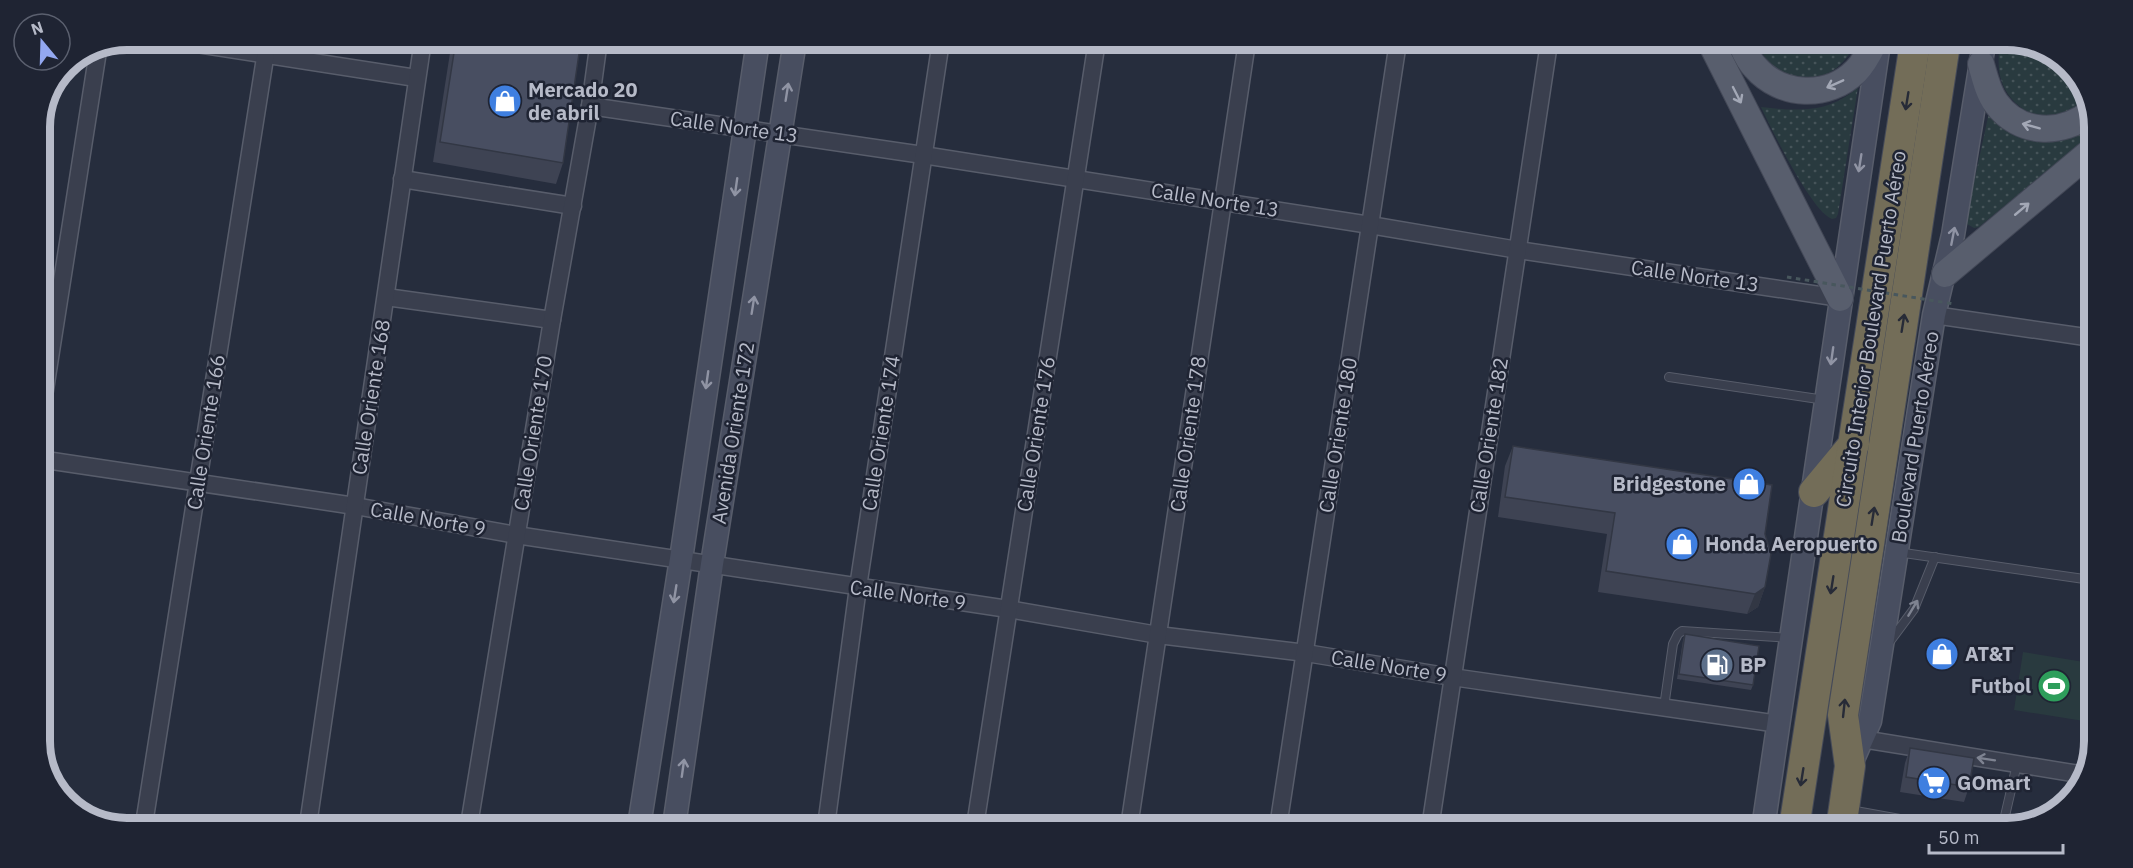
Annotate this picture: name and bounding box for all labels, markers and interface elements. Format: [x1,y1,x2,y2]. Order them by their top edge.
north arrow [12,12,72,72]
text: N [28,16,46,39]
place label: Mercado 20 de abril [528,76,637,126]
one-way arrow [1826,79,1844,91]
one-way arrow [781,82,792,102]
shop icon: Mercado 20 de abril [487,83,523,119]
one-way arrow [1732,86,1743,104]
one-way arrow [1901,91,1912,111]
street label: Calle Norte 13 [668,104,800,149]
one-way arrow [2021,120,2040,131]
street label: Circuito Interior Boulevard Puerto Aéreo [1829,149,1912,509]
one-way arrow [1855,153,1866,173]
street label: Calle Norte 13 [1149,176,1281,223]
one-way arrow [730,177,741,197]
one-way arrow [2014,203,2030,216]
one-way arrow [1948,227,1959,247]
street label: Calle Norte 13 [1629,253,1761,298]
one-way arrow [748,296,759,316]
one-way arrow [1897,313,1908,333]
street label: Calle Oriente 168 [345,317,396,477]
street label: Boulevard Puerto Aéreo [1884,329,1945,545]
street label: Avenida Oriente 172 [705,340,760,526]
one-way arrow [1826,345,1837,365]
street label: Calle Oriente 166 [180,352,231,512]
street label: Calle Oriente 170 [507,353,558,513]
street label: Calle Oriente 174 [855,353,906,513]
street label: Calle Oriente 176 [1010,354,1061,514]
street label: Calle Oriente 178 [1163,354,1212,514]
street label: Calle Oriente 180 [1312,355,1363,515]
street label: Calle Oriente 182 [1463,355,1514,515]
one-way arrow [702,370,713,390]
shop icon: Bridgestone [1731,466,1767,502]
place label: Bridgestone [1613,470,1726,497]
street label: Calle Norte 9 [368,495,488,542]
one-way arrow [1868,506,1879,526]
shop icon: Honda Aeropuerto [1664,526,1700,562]
place label: Honda Aeropuerto [1705,530,1877,557]
street label: Calle Norte 9 [848,573,968,616]
one-way arrow [1826,574,1837,594]
one-way arrow [670,583,681,603]
one-way arrow [1908,600,1920,617]
shop icon: AT&T [1924,636,1960,672]
place label: AT&T [1965,640,2014,667]
street label: Calle Norte 9 [1329,643,1449,688]
fuel station icon: BP [1699,647,1735,683]
place label: BP [1740,651,1766,678]
sports icon: Futbol [2036,668,2072,704]
place label: Futbol [1971,672,2031,699]
one-way arrow [1839,699,1850,719]
one-way arrow [1977,753,1997,764]
one-way arrow [677,758,688,778]
supermarket icon: GOmart [1916,765,1952,801]
one-way arrow [1797,767,1808,787]
place label: GOmart [1957,769,2031,796]
scale bar [1929,817,2062,855]
text: 50 m [1938,826,1980,849]

